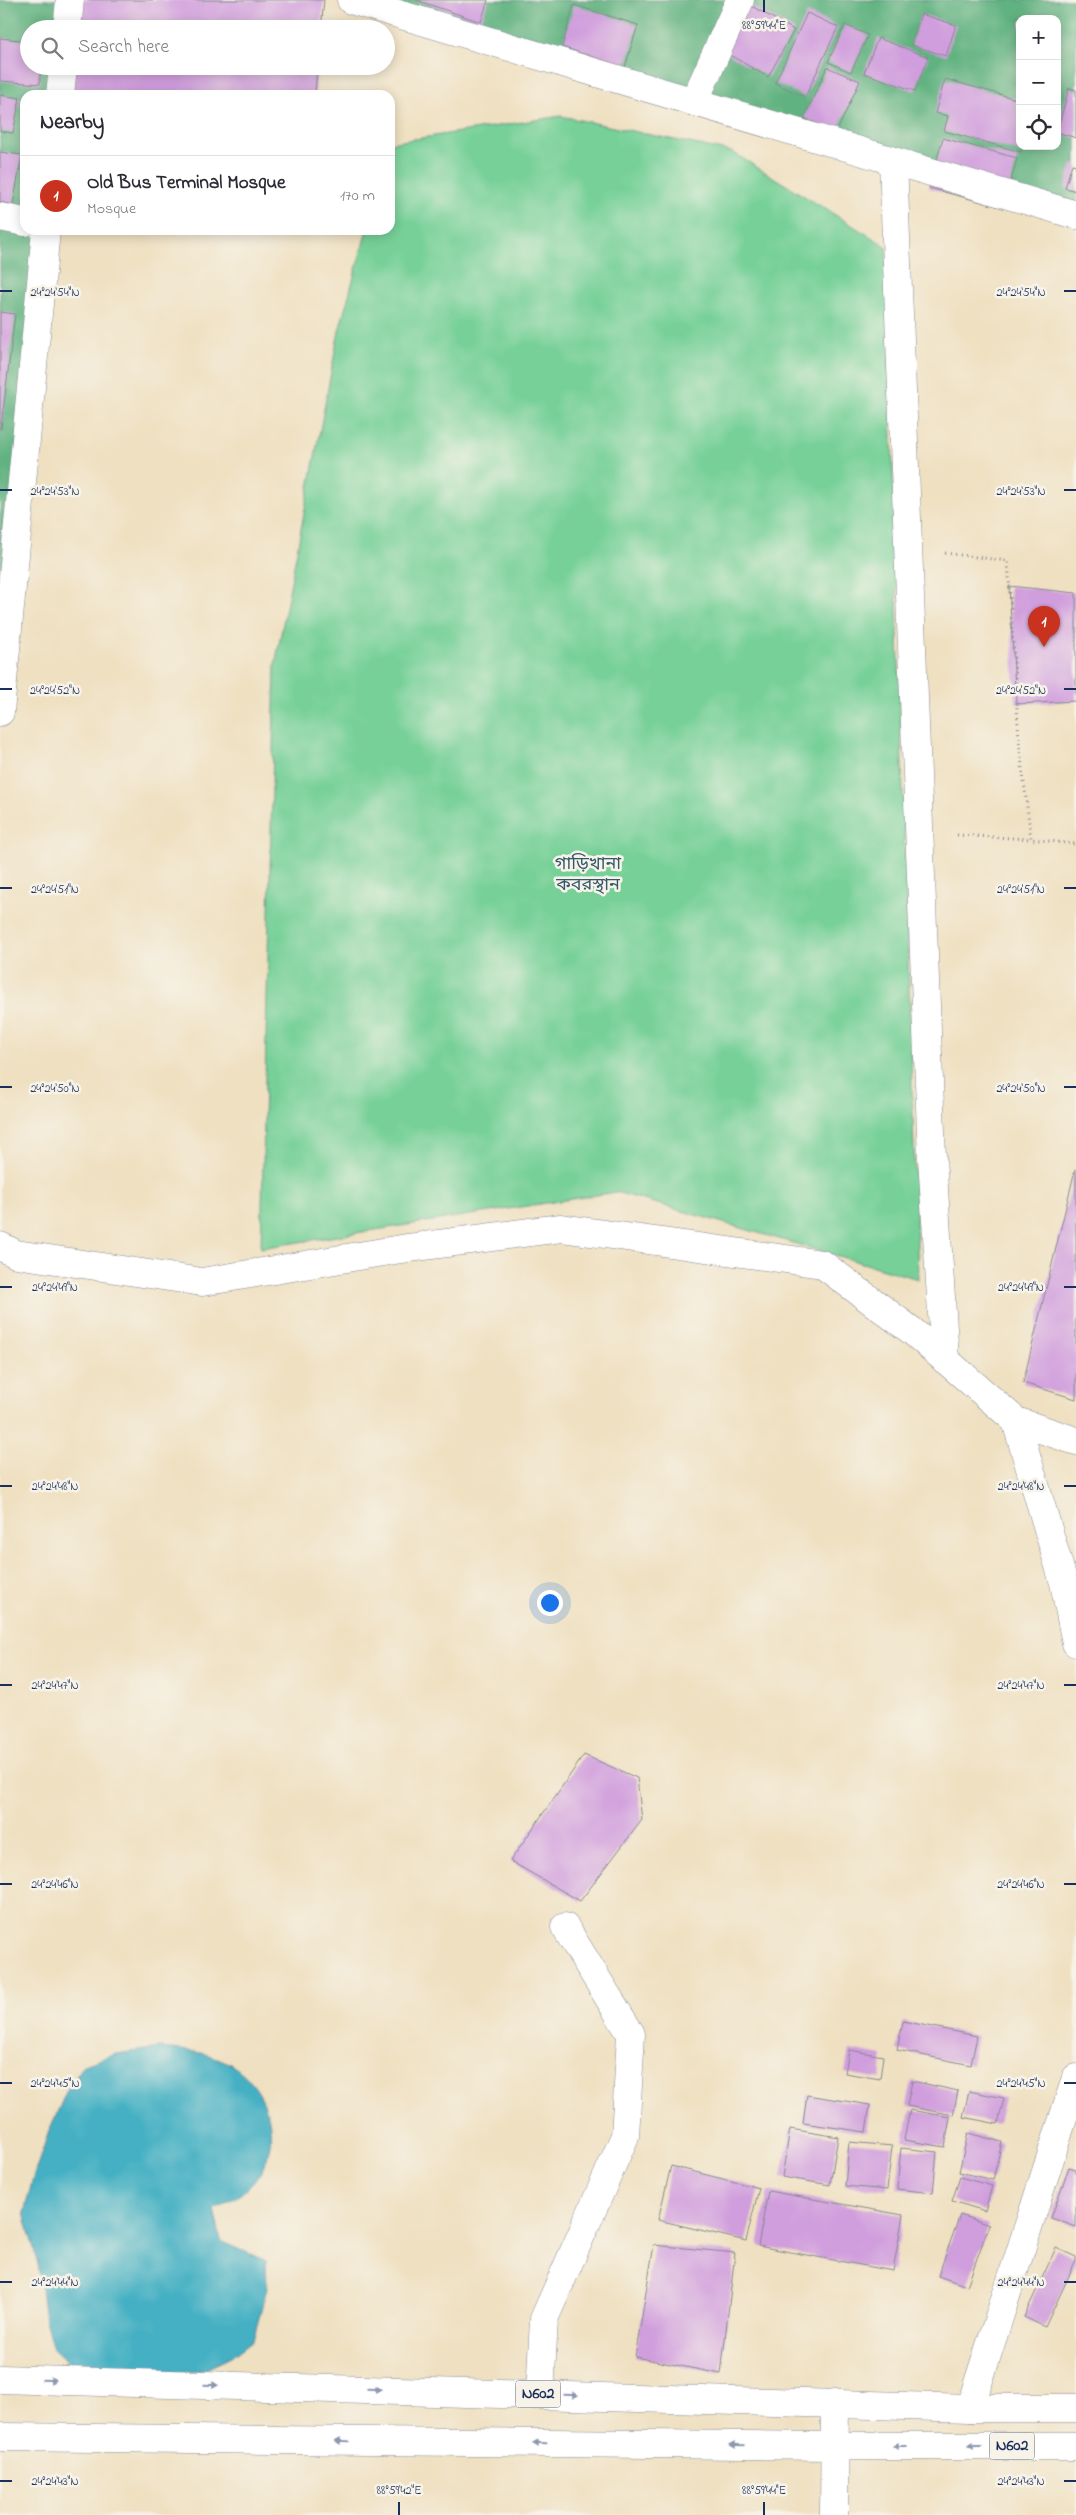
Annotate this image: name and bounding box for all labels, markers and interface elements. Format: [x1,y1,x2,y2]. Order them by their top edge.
map controls [1016,15,1061,150]
button: + [1016,15,1061,60]
text: 88°59'44"E [742,17,786,35]
search box [20,20,395,75]
icon: search [38,34,66,62]
text: Search here [78,34,169,61]
button: − [1016,60,1061,105]
button: locate [1016,105,1061,150]
text: Nearby [40,108,104,138]
text: Old Bus Terminal Mosque [87,170,285,197]
text: 1 [53,184,59,208]
text: 170 m [340,184,375,208]
text: Mosque [87,197,136,221]
text: 24°24'54"N [30,284,80,302]
text: 24°24'54"N [996,284,1046,302]
text: 24°24'53"N [30,483,80,501]
text: 24°24'53"N [996,483,1046,501]
pin: 1 [1028,606,1060,647]
text: 24°24'52"N [30,682,80,700]
text: 24°24'52"N [996,682,1046,700]
park label: গাড়িখানা কবরস্থান [555,852,621,899]
text: 24°24'51"N [31,881,79,899]
text: 24°24'51"N [997,881,1045,899]
text: 24°24'50"N [30,1080,80,1098]
text: 24°24'50"N [996,1080,1046,1098]
text: 24°24'49"N [32,1279,78,1297]
text: 24°24'49"N [998,1279,1044,1297]
text: 24°24'48"N [32,1478,78,1496]
text: 24°24'48"N [998,1478,1044,1496]
your location [537,1590,563,1616]
text: 24°24'47"N [31,1677,79,1695]
text: 24°24'47"N [997,1677,1045,1695]
text: 24°24'46"N [31,1876,79,1894]
text: 24°24'46"N [997,1876,1045,1894]
text: 24°24'45"N [30,2075,80,2093]
text: 24°24'45"N [996,2075,1046,2093]
text: 24°24'44"N [31,2274,79,2292]
text: 24°24'44"N [997,2274,1045,2292]
one-way arrow [41,2376,57,2384]
road number: N602 [516,2380,560,2408]
one-way arrow [203,2381,219,2389]
one-way arrow [366,2385,382,2393]
one-way arrow [563,2391,579,2399]
road number: N602 [990,2432,1034,2460]
one-way arrow [334,2437,350,2445]
one-way arrow [531,2439,547,2447]
one-way arrow [729,2441,745,2449]
one-way arrow [891,2442,907,2450]
one-way arrow [967,2442,983,2450]
text: 24°24'43"N [31,2473,79,2491]
text: 24°24'43"N [997,2473,1045,2491]
text: 88°59'42"E [377,2482,421,2500]
text: 88°59'44"E [742,2482,786,2500]

